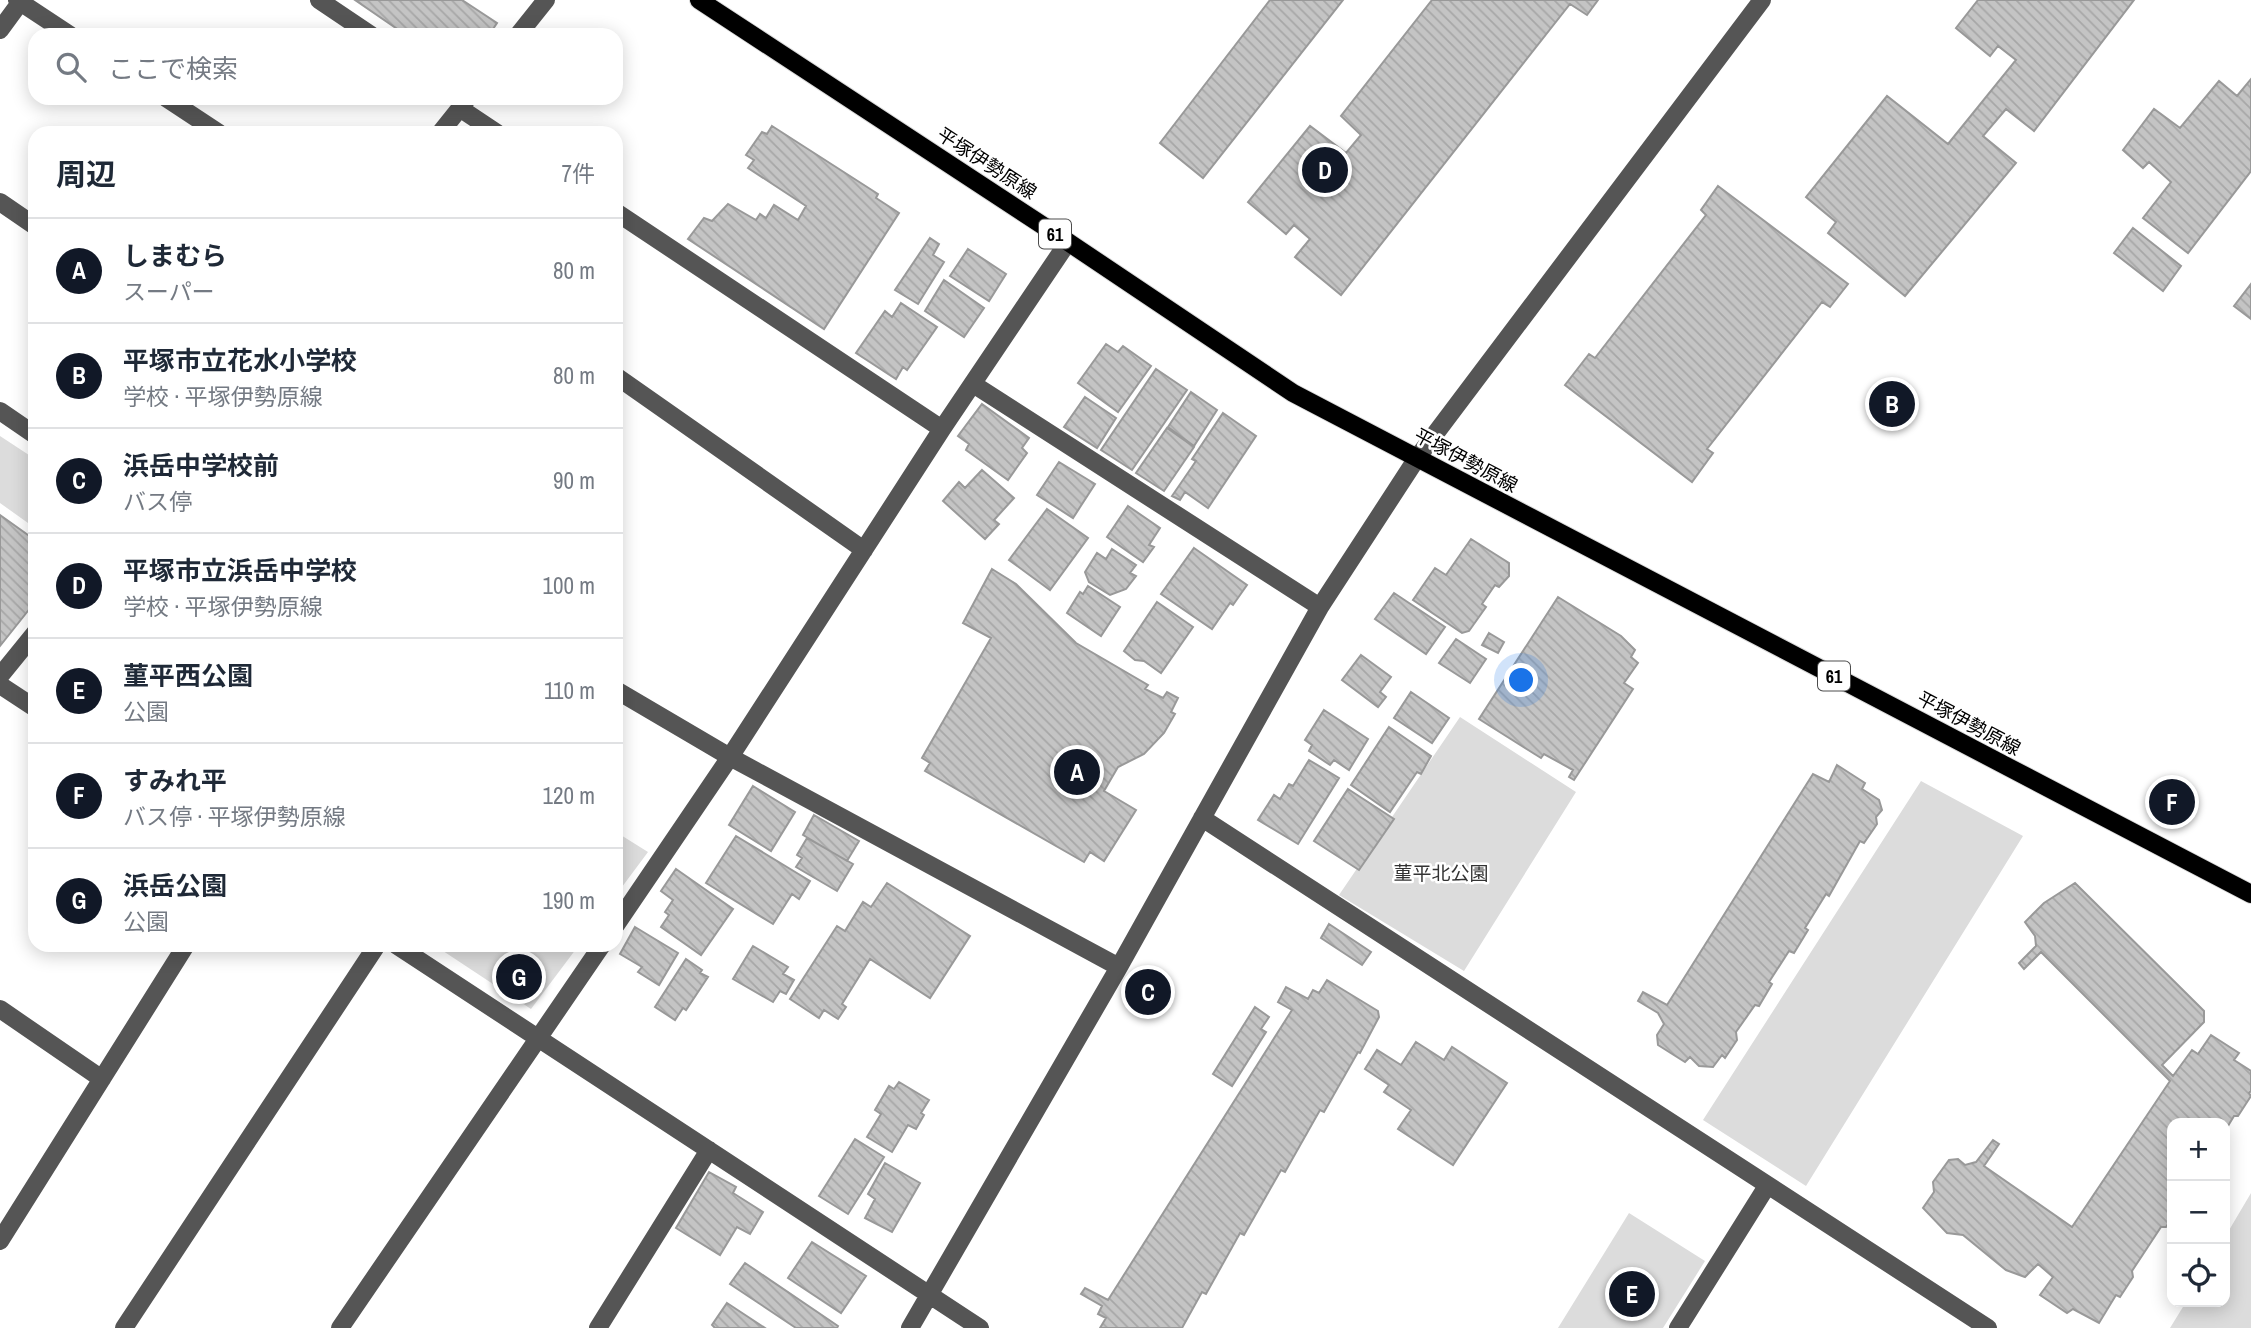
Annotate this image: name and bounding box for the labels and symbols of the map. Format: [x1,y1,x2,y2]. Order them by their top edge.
street label: 平塚伊勢原線 [932,121,1042,205]
pin: D [1302,144,1348,196]
road number: 61 [1039,220,1071,248]
pin: B [1869,378,1915,430]
street label: 平塚伊勢原線 [1410,422,1522,498]
road number: 61 [1818,662,1850,690]
your location [1504,663,1538,697]
street label: 平塚伊勢原線 [1913,685,2025,761]
pin: A [1054,746,1100,798]
pin: F [2149,776,2195,828]
park label: 菫平北公園 [1393,860,1489,886]
pin: G [496,951,542,1003]
pin: C [1125,966,1171,1018]
pin: E [1609,1268,1655,1320]

